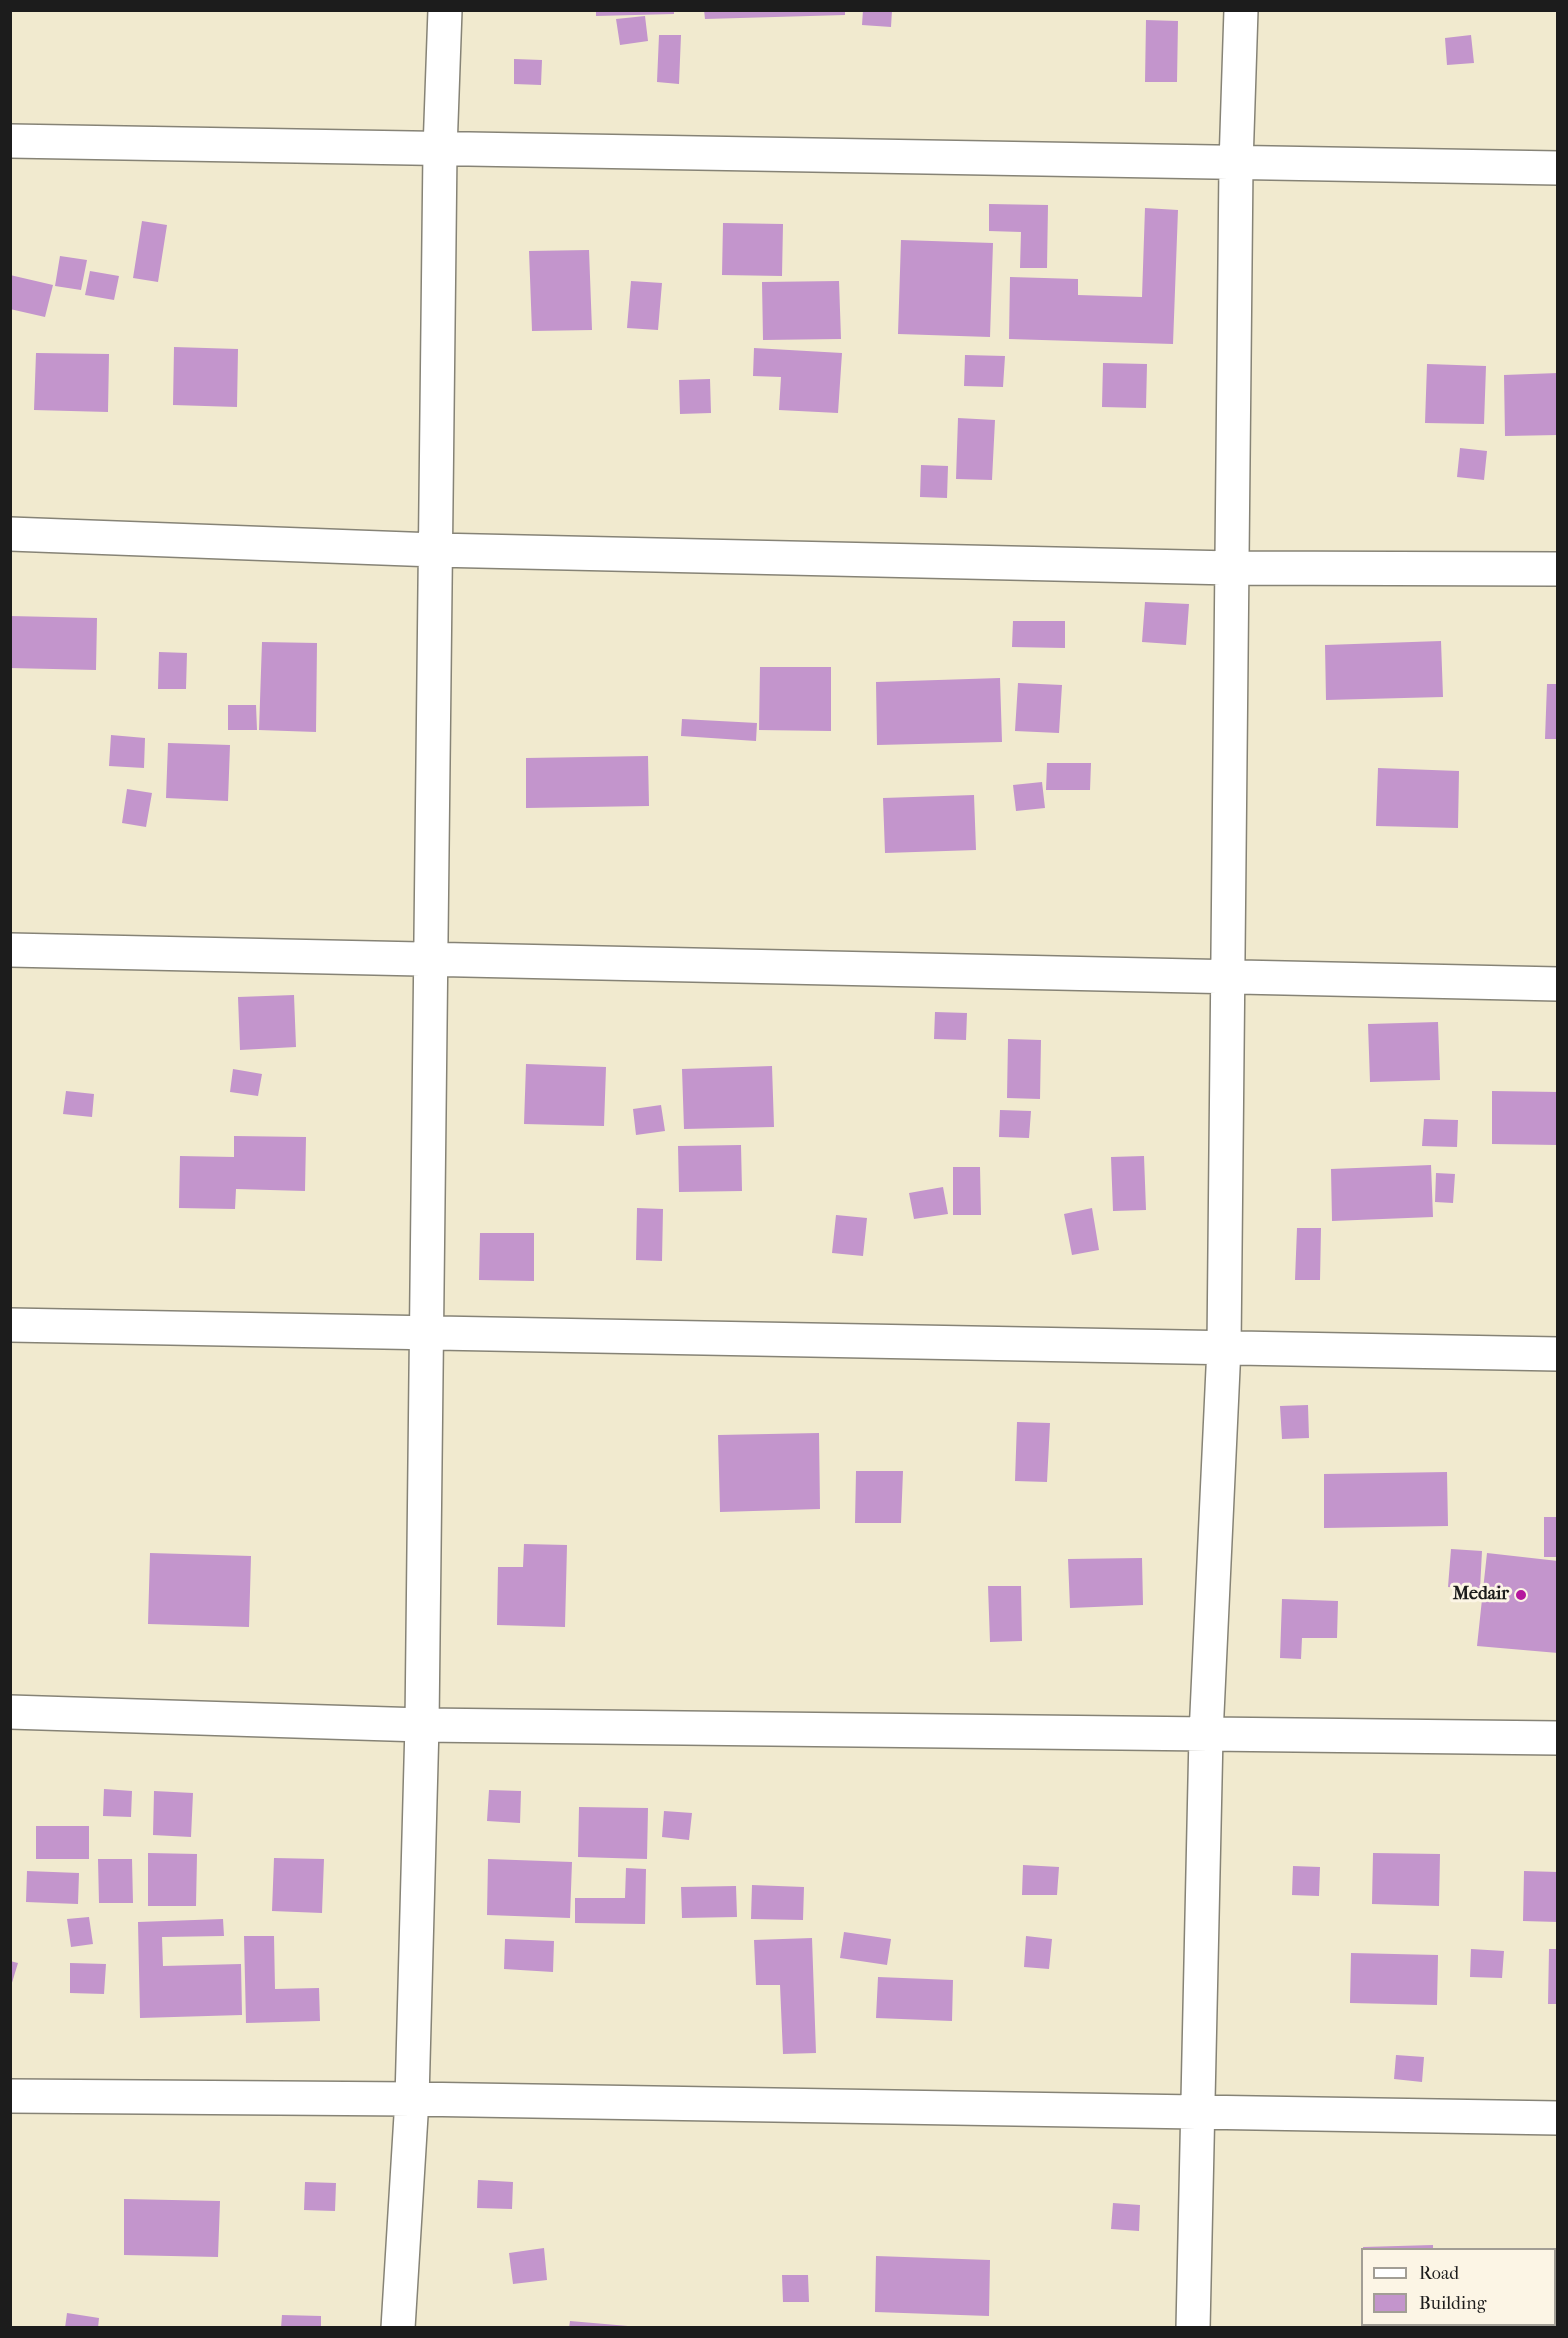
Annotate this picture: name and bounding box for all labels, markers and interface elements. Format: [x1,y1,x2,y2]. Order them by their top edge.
place label: Medair [1453,1584,1509,1606]
marker: Medair [1514,1588,1528,1602]
legend [1361,2248,1556,2326]
text: Road [1419,2263,1459,2284]
text: Building [1419,2293,1486,2314]

